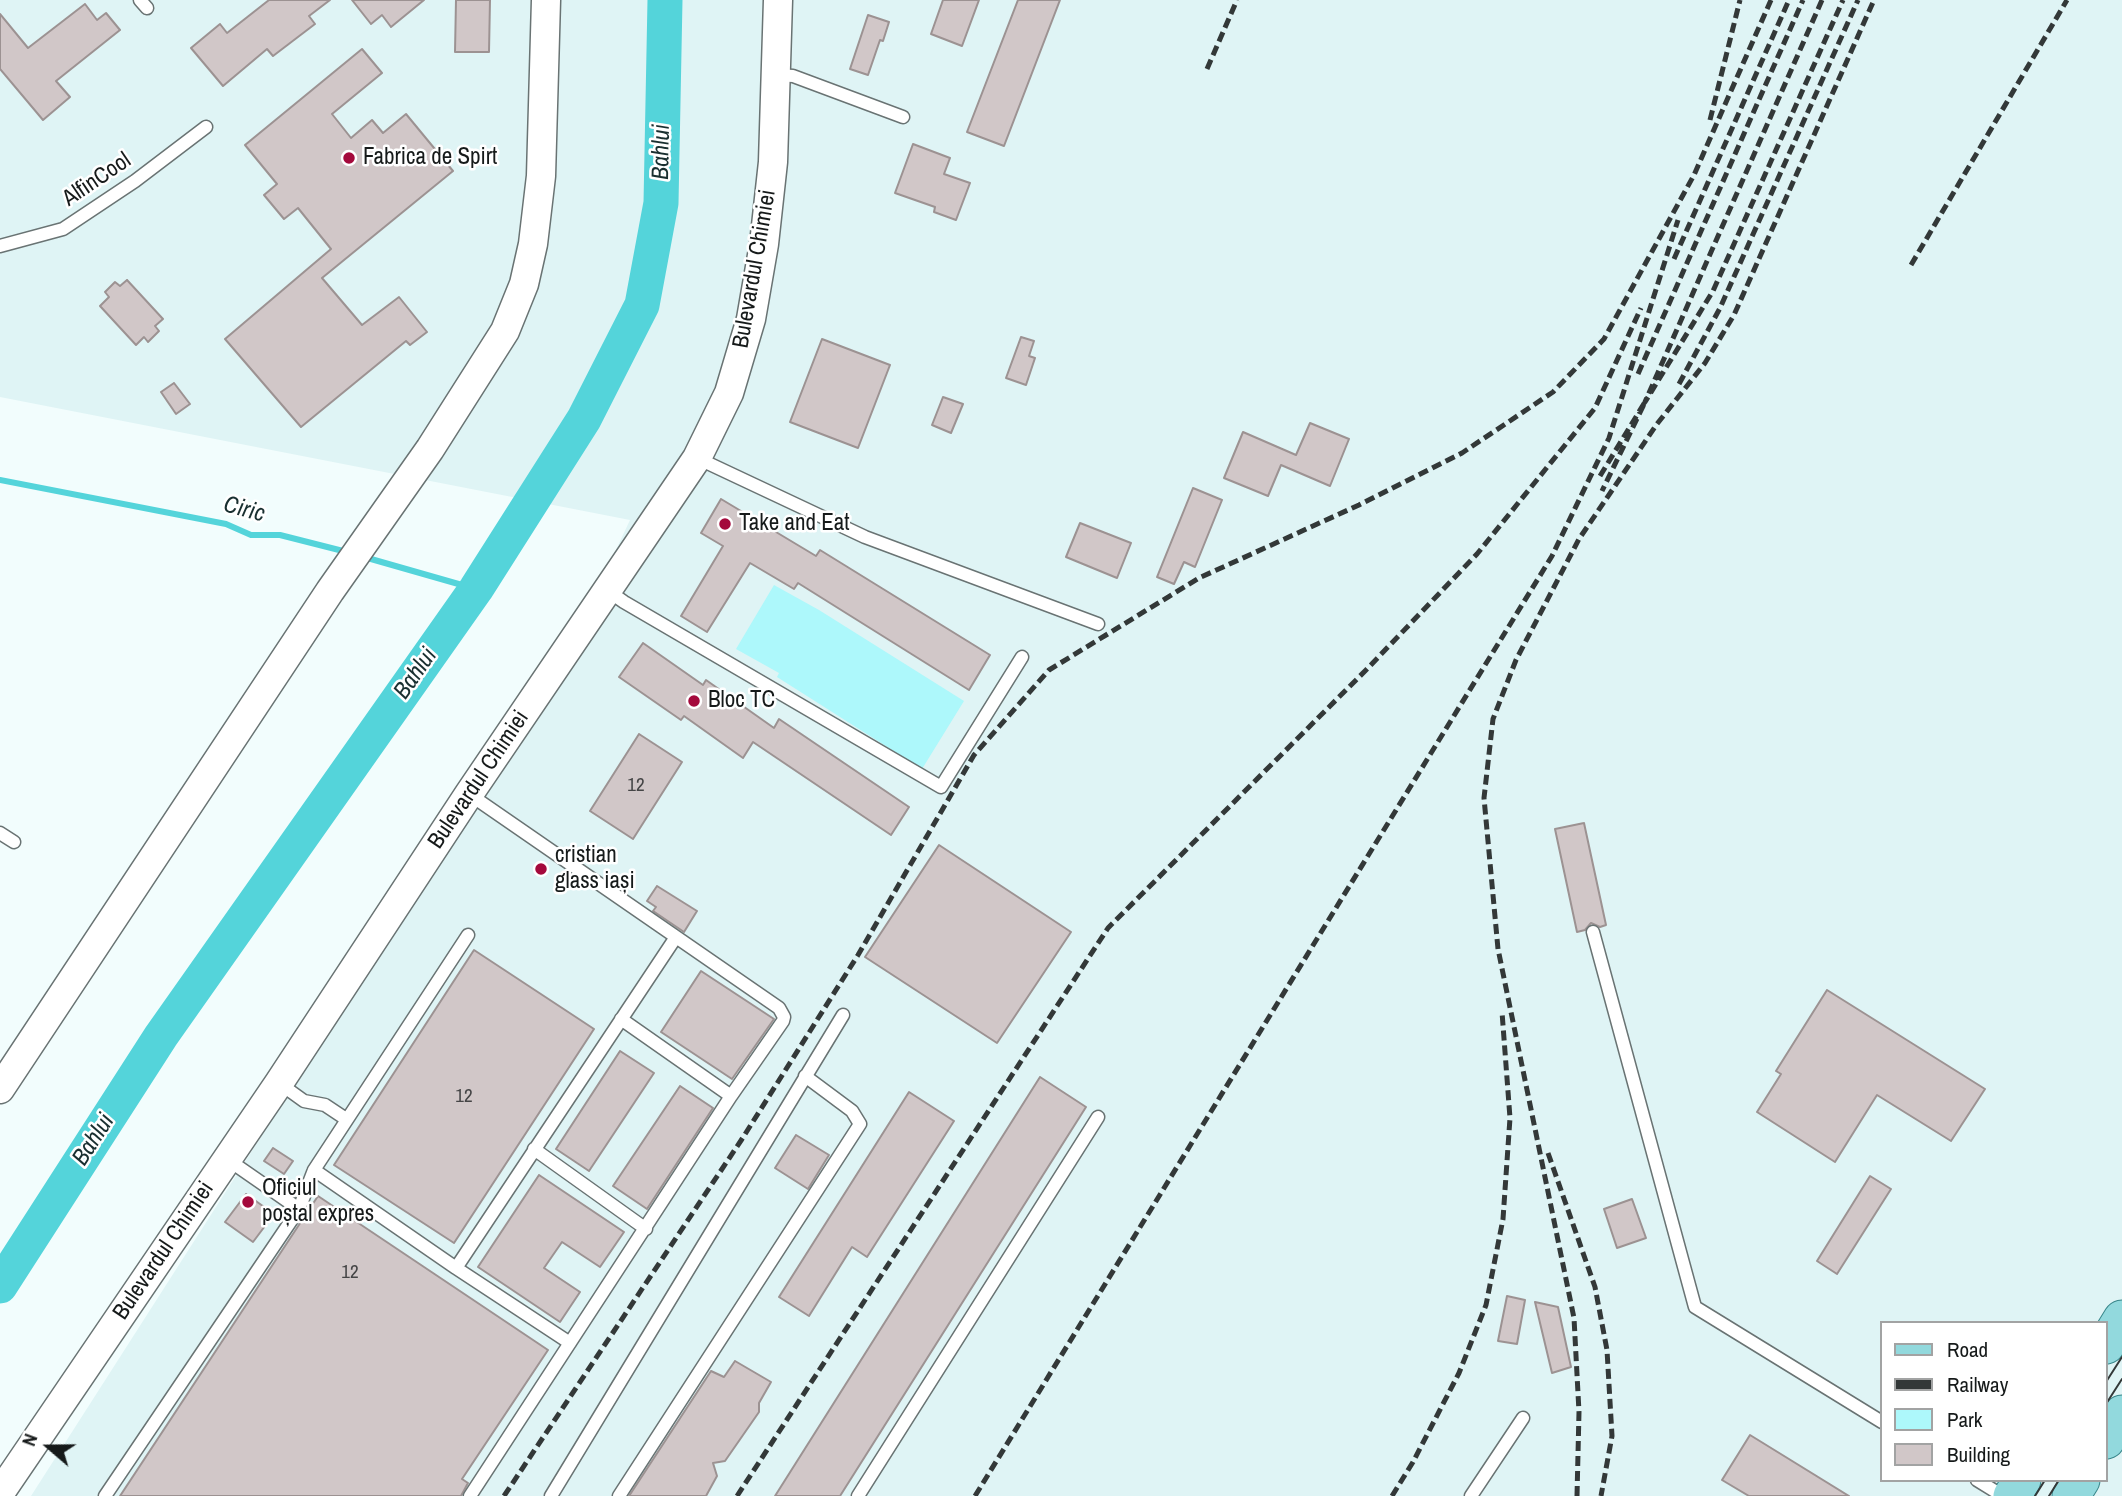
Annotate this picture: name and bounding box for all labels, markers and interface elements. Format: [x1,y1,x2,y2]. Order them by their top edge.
water label: Bahlui [647,124,677,180]
place label: Fabrica de Spirt [363,144,497,172]
street label: AlfinCool [58,147,136,213]
marker: Fabrica de Spirt [341,150,357,166]
street label: Bulevardul Chimiei [727,188,783,350]
water label: Ciric [220,491,268,529]
place label: Take and Eat [739,510,849,538]
marker: Take and Eat [717,516,733,532]
water label: Bahlui [388,643,444,705]
place label: Bloc TC [708,687,775,715]
marker: Bloc TC [686,693,702,709]
street label: Bulevardul Chimiei [423,706,535,854]
house number: 12 [627,775,645,797]
place label: cristian glass iași [555,842,635,896]
marker: cristian glass iași [533,861,549,877]
house number: 12 [455,1086,473,1108]
water label: Bahlui [67,1109,121,1171]
place label: Oficiul poștal expres [262,1175,374,1229]
street label: Bulevardul Chimiei [108,1177,220,1325]
marker: Oficiul poștal expres [240,1194,256,1210]
house number: 12 [341,1262,359,1284]
legend [1881,1321,2108,1482]
text: Road [1947,1335,1988,1364]
text: Railway [1947,1370,2008,1399]
text: Park [1947,1405,1982,1434]
north arrow [14,1412,84,1482]
text: N [15,1430,43,1450]
text: Building [1947,1440,2010,1469]

